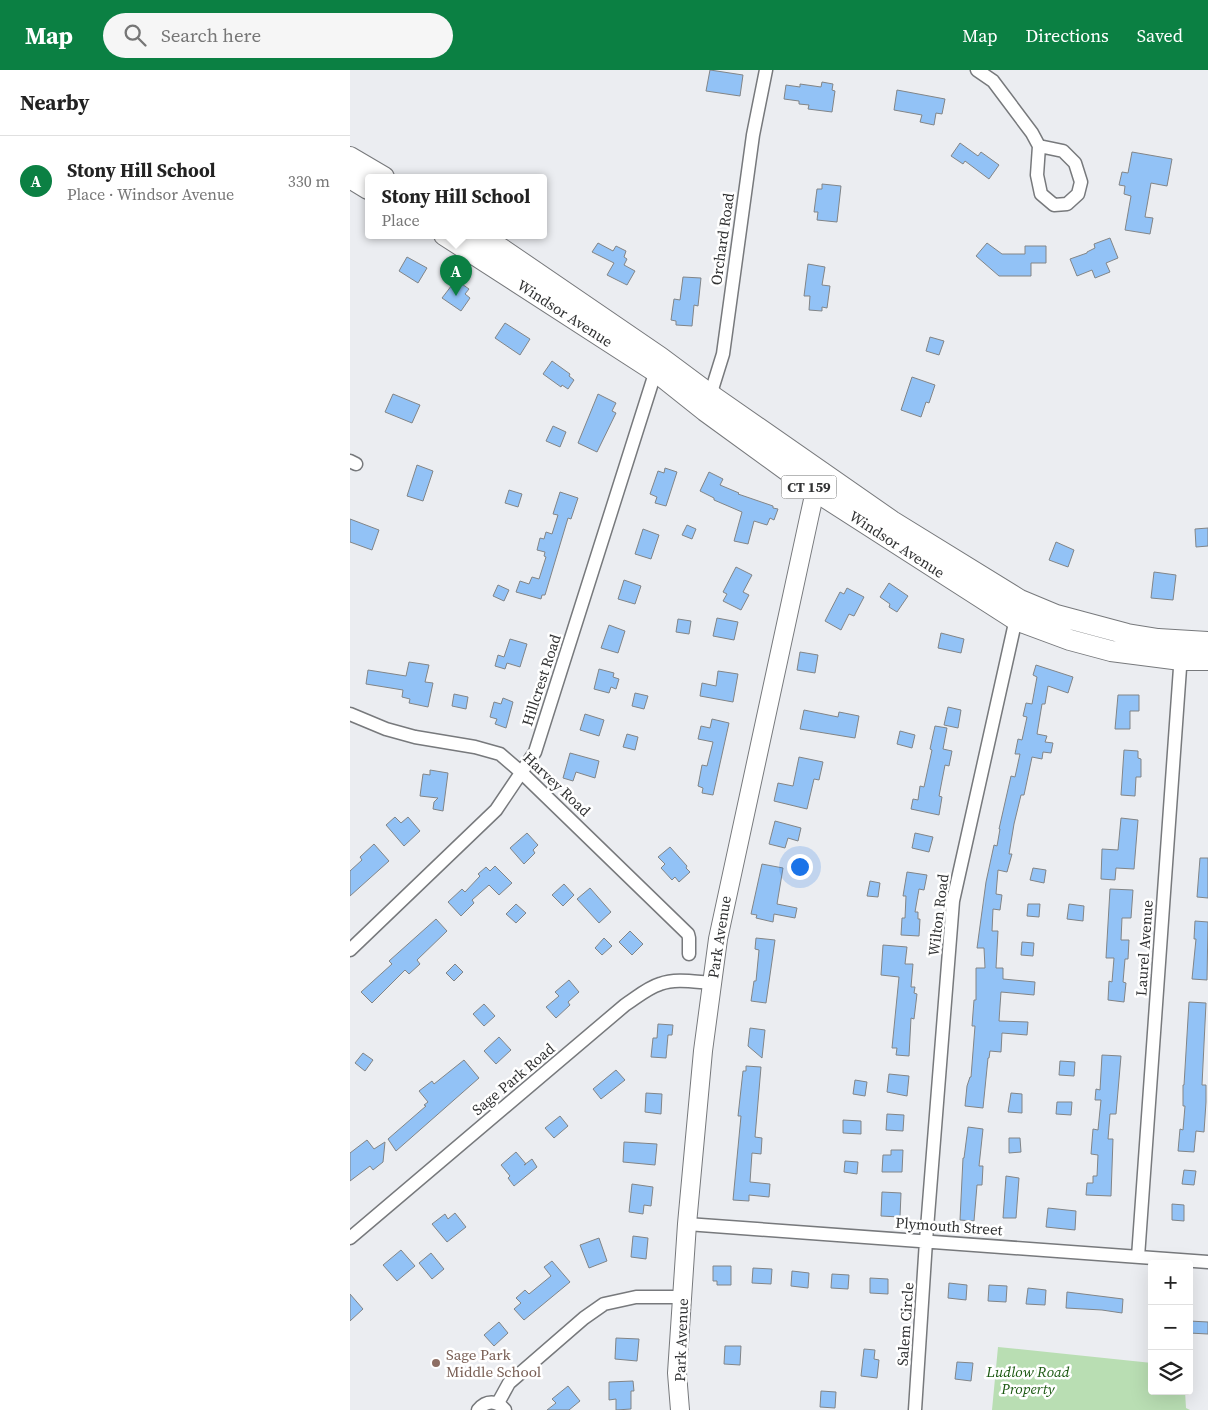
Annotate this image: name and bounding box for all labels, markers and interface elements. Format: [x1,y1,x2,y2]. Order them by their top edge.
search box [103,13,453,58]
text: Map [25,19,73,52]
icon: search [121,21,149,49]
text: Search here [161,22,261,48]
text: Map [962,23,998,48]
text: Directions [1026,23,1109,48]
text: Saved [1137,23,1183,48]
text: Nearby [20,88,90,117]
text: Stony Hill School [67,157,216,183]
text: A [31,170,41,192]
text: 330 m [288,170,330,192]
popup [365,174,547,239]
text: Place · Windsor Avenue [67,183,234,205]
text: Stony Hill School [382,183,530,209]
street label: Orchard Road [705,191,739,286]
text: Place [382,209,420,231]
pin: A [440,255,472,296]
street label: Windsor Avenue [513,274,617,352]
road number: CT 159 [782,476,836,498]
street label: Windsor Avenue [845,505,949,583]
street label: Hillcrest Road [516,631,566,729]
street label: Harvey Road [519,747,596,821]
your location [787,854,813,880]
street label: Wilton Road [923,872,954,957]
street label: Park Avenue [702,894,736,980]
street label: Laurel Avenue [1130,899,1158,997]
street label: Sage Park Road [467,1038,559,1120]
street label: Plymouth Street [895,1212,1003,1240]
map controls [1148,1260,1193,1395]
button: + [1148,1260,1193,1305]
street label: Salem Circle [892,1281,918,1367]
street label: Park Avenue [669,1298,693,1382]
button: − [1148,1305,1193,1350]
place label: Sage Park Middle School [446,1344,542,1382]
button: layers [1148,1350,1193,1395]
marker: Sage Park Middle School [430,1357,442,1369]
park label: Ludlow Road Property [985,1361,1070,1399]

